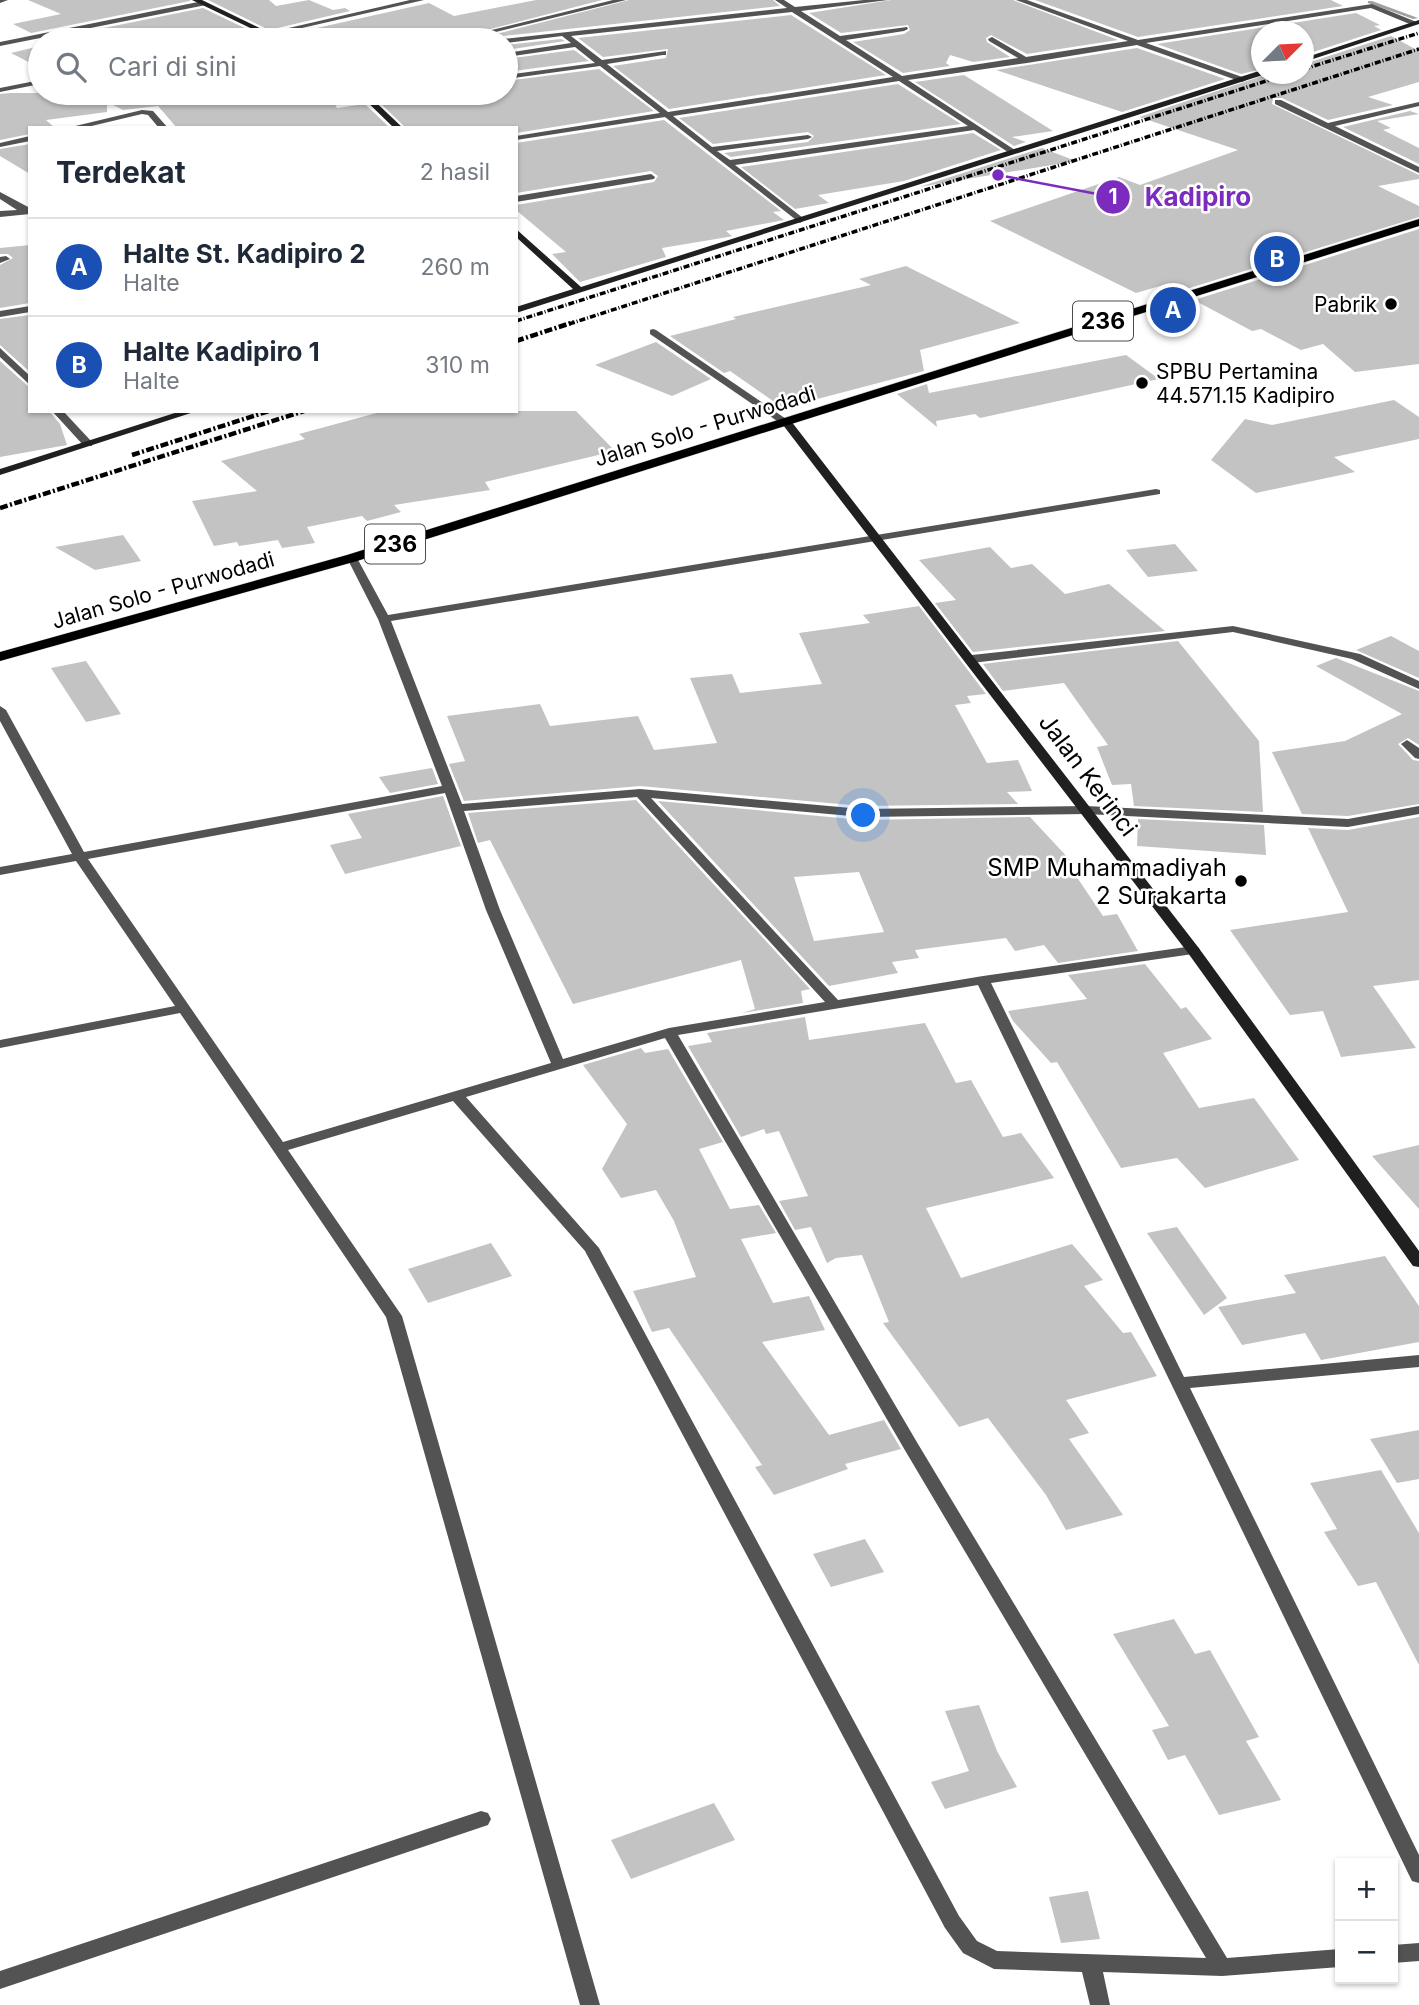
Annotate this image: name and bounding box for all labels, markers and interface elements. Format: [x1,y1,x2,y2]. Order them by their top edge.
north arrow [1251,21,1314,84]
search box [28,28,518,105]
icon: search [52,48,90,86]
text: Cari di sini [108,51,237,82]
text: Terdekat [56,154,186,190]
text: 2 hasil [420,158,490,186]
callout: Kadipiro [1095,174,1265,221]
text: Kadipiro [1145,181,1251,212]
text: 1 [1108,184,1118,209]
pin: B [1254,233,1300,285]
text: Halte St. Kadipiro 2 [123,238,366,269]
text: A [70,253,88,281]
text: 260 m [421,253,490,281]
text: Halte [123,269,180,297]
pin: A [1150,284,1196,336]
place label: Pabrik [1314,292,1377,317]
marker: Pabrik [1383,296,1399,312]
road number: 236 [1073,302,1133,340]
text: Halte Kadipiro 1 [123,336,320,367]
text: B [71,351,87,379]
text: 310 m [425,351,490,379]
place label: SPBU Pertamina 44.571.15 Kadipiro [1156,359,1335,408]
text: Halte [123,367,180,395]
marker: SPBU Pertamina 44.571.15 Kadipiro [1134,375,1150,391]
street label: Jalan Solo - Purwodadi [591,380,819,472]
road number: 236 [365,524,425,564]
street label: Jalan Solo - Purwodadi [49,546,277,634]
street label: Jalan Kerinci [1033,708,1143,842]
your location [846,798,880,832]
place label: SMP Muhammadiyah 2 Surakarta [987,853,1227,910]
marker: SMP Muhammadiyah 2 Surakarta [1233,873,1249,889]
map controls [1335,1858,1398,1984]
button: + [1335,1858,1398,1921]
button: − [1335,1921,1398,1984]

